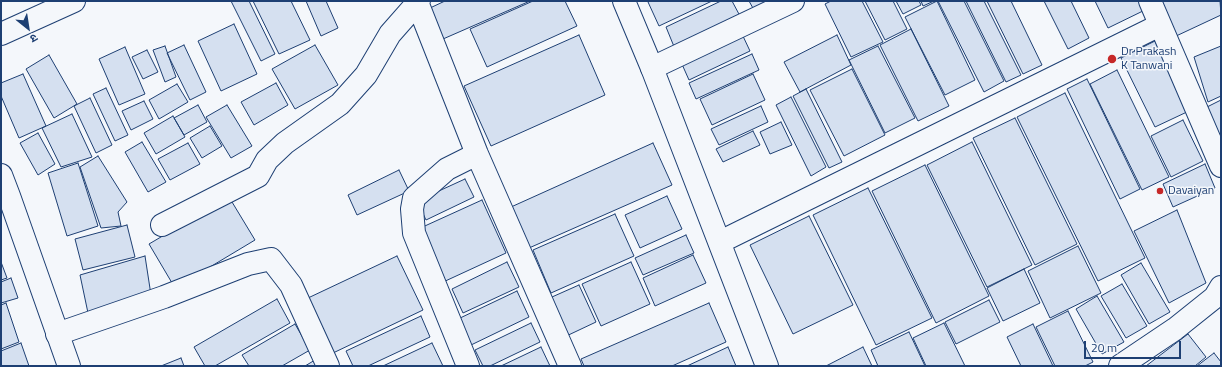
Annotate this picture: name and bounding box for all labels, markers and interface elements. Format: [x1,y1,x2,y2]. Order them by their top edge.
north arrow [8,8,48,48]
text: उ [27,30,41,47]
place label: Dr Prakash K Tanwani [1121,45,1177,73]
marker: Dr Prakash K Tanwani [1106,53,1118,65]
place label: Davaiyan [1168,184,1214,198]
marker: Davaiyan [1155,186,1165,196]
scale bar [1086,333,1183,359]
text: 20 m [1091,338,1117,357]

